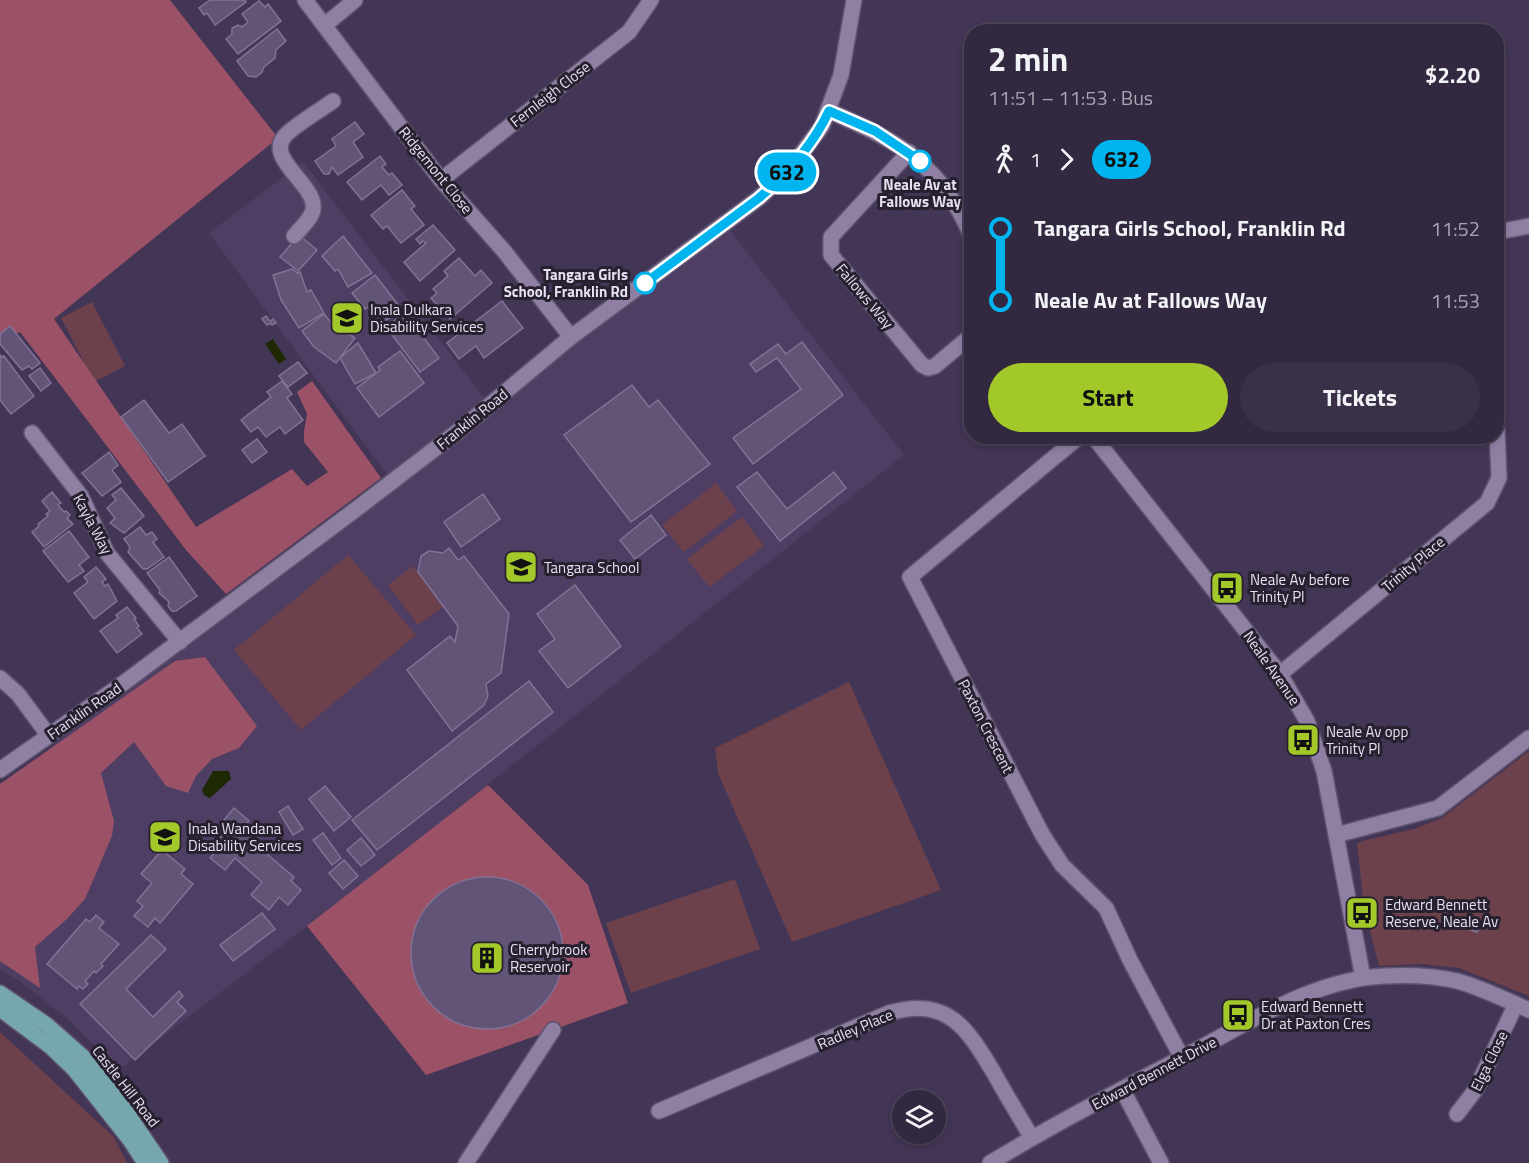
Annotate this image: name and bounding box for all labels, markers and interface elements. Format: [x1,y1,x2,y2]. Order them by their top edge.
text: 2 min [988,34,1068,84]
street label: Fernleigh Close [505,55,595,133]
text: $2.20 [1425,58,1480,92]
text: 11:51 – 11:53 · Bus [988,82,1153,113]
street label: Ridgemont Close [393,121,479,219]
icon: walk [988,143,1021,176]
icon: forward [1050,143,1083,176]
text: 632 [1104,143,1139,175]
text: 1 [1030,144,1041,175]
marker: Neale Av at Fallows Way [909,150,931,172]
line badge: 632 [752,152,822,192]
text: 632 [769,156,805,188]
place label: Neale Av at Fallows Way [879,173,962,213]
text: Tangara Girls School, Franklin Rd [1034,211,1345,245]
text: 11:52 [1431,213,1480,244]
street label: Fallows Way [831,258,899,334]
place label: Tangara Girls School, Franklin Rd [504,263,628,303]
marker: Tangara Girls School, Franklin Rd [634,272,656,294]
text: Neale Av at Fallows Way [1034,283,1267,317]
text: 11:53 [1431,285,1480,316]
place label: Inala Dulkara Disability Services [370,298,484,338]
school or university icon: Inala Dulkara Disability Services [329,300,365,336]
button: Start [988,363,1228,432]
button: Tickets [1240,363,1480,432]
street label: Franklin Road [431,383,513,455]
street label: Kayla Way [68,490,118,558]
street label: Trinity Place [1376,531,1450,597]
school or university icon: Tangara School [503,549,539,585]
place label: Tangara School [544,556,639,579]
place label: Neale Av before Trinity Pl [1250,568,1350,608]
bus stop icon: Neale Av before Trinity Pl [1209,570,1245,606]
street label: Neale Avenue [1238,626,1306,710]
street label: Paxton Crescent [952,675,1020,778]
street label: Franklin Road [42,677,126,745]
place label: Neale Av opp Trinity Pl [1326,720,1409,760]
bus stop icon: Neale Av opp Trinity Pl [1285,722,1321,758]
place label: Inala Wandana Disability Services [188,817,302,857]
school or university icon: Inala Wandana Disability Services [147,819,183,855]
place label: Edward Bennett Reserve, Neale Av [1385,893,1498,933]
bus stop icon: Edward Bennett Reserve, Neale Av [1344,895,1380,931]
place label: Cherrybrook Reservoir [510,938,587,978]
building icon: Cherrybrook Reservoir [469,940,505,976]
place label: Edward Bennett Dr at Paxton Cres [1261,995,1371,1035]
bus stop icon: Edward Bennett Dr at Paxton Cres [1220,997,1256,1033]
street label: Radley Place [814,1003,896,1055]
street label: Elga Close [1465,1027,1513,1095]
street label: Edward Bennett Drive [1088,1030,1220,1116]
street label: Castle Hill Road [87,1040,165,1132]
map controls [892,1090,946,1144]
button: layers [892,1090,946,1144]

